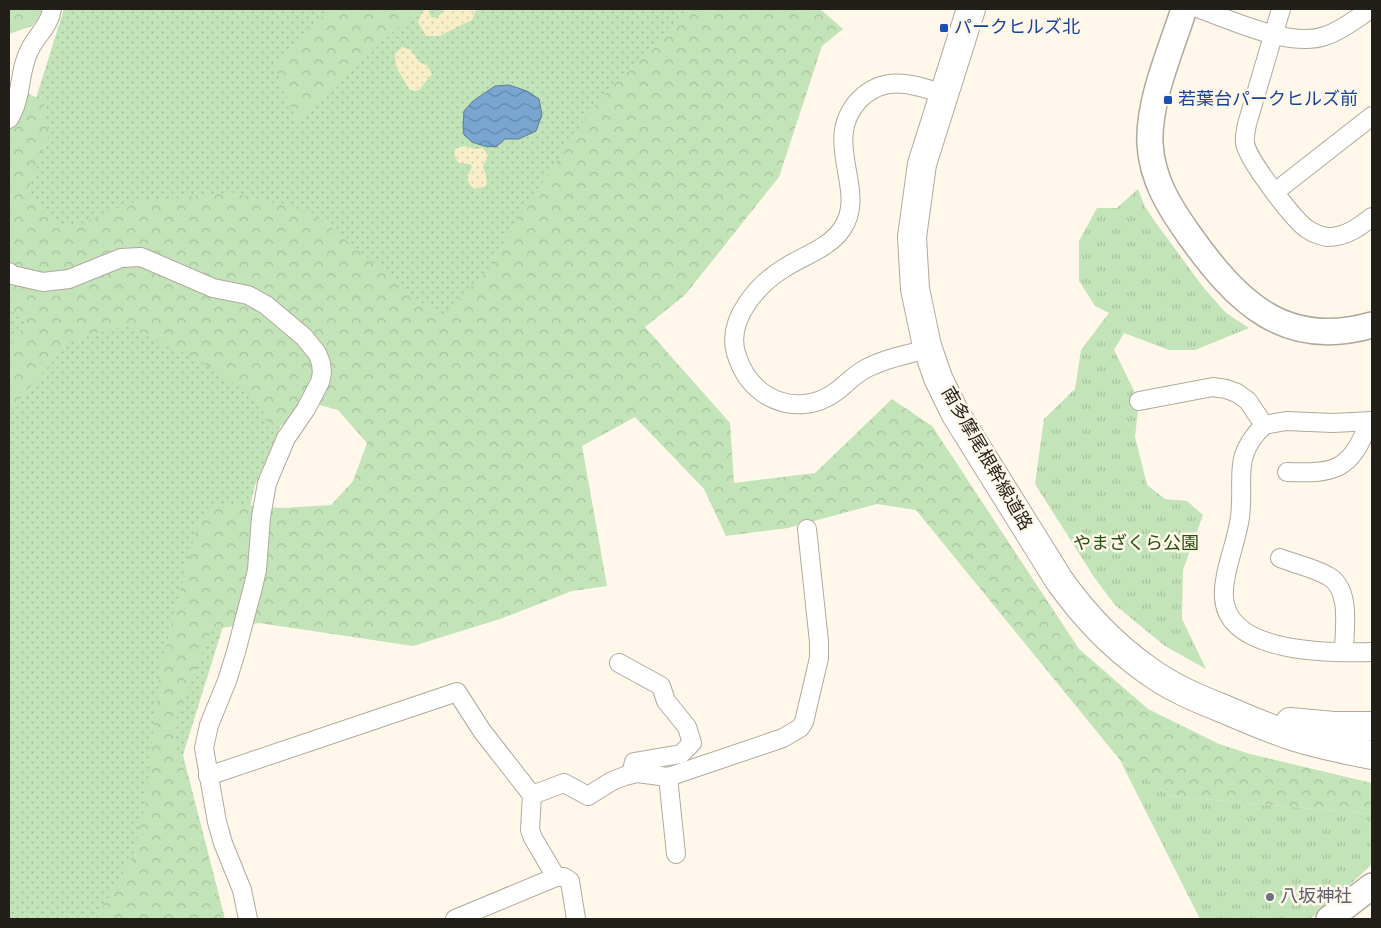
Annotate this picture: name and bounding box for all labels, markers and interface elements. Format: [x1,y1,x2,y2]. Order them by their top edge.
place label: パークヒルズ北 [954,17,1080,37]
marker: パークヒルズ北 [938,22,950,34]
place label: 若葉台パークヒルズ前 [1178,89,1358,109]
marker: 若葉台パークヒルズ前 [1162,94,1174,106]
street label: 南多摩尾根幹線道路 [938,383,1036,534]
park label: やまざくら公園 [1073,533,1199,553]
place label: 八坂神社 [1280,887,1352,906]
marker: 八坂神社 [1264,891,1276,903]

